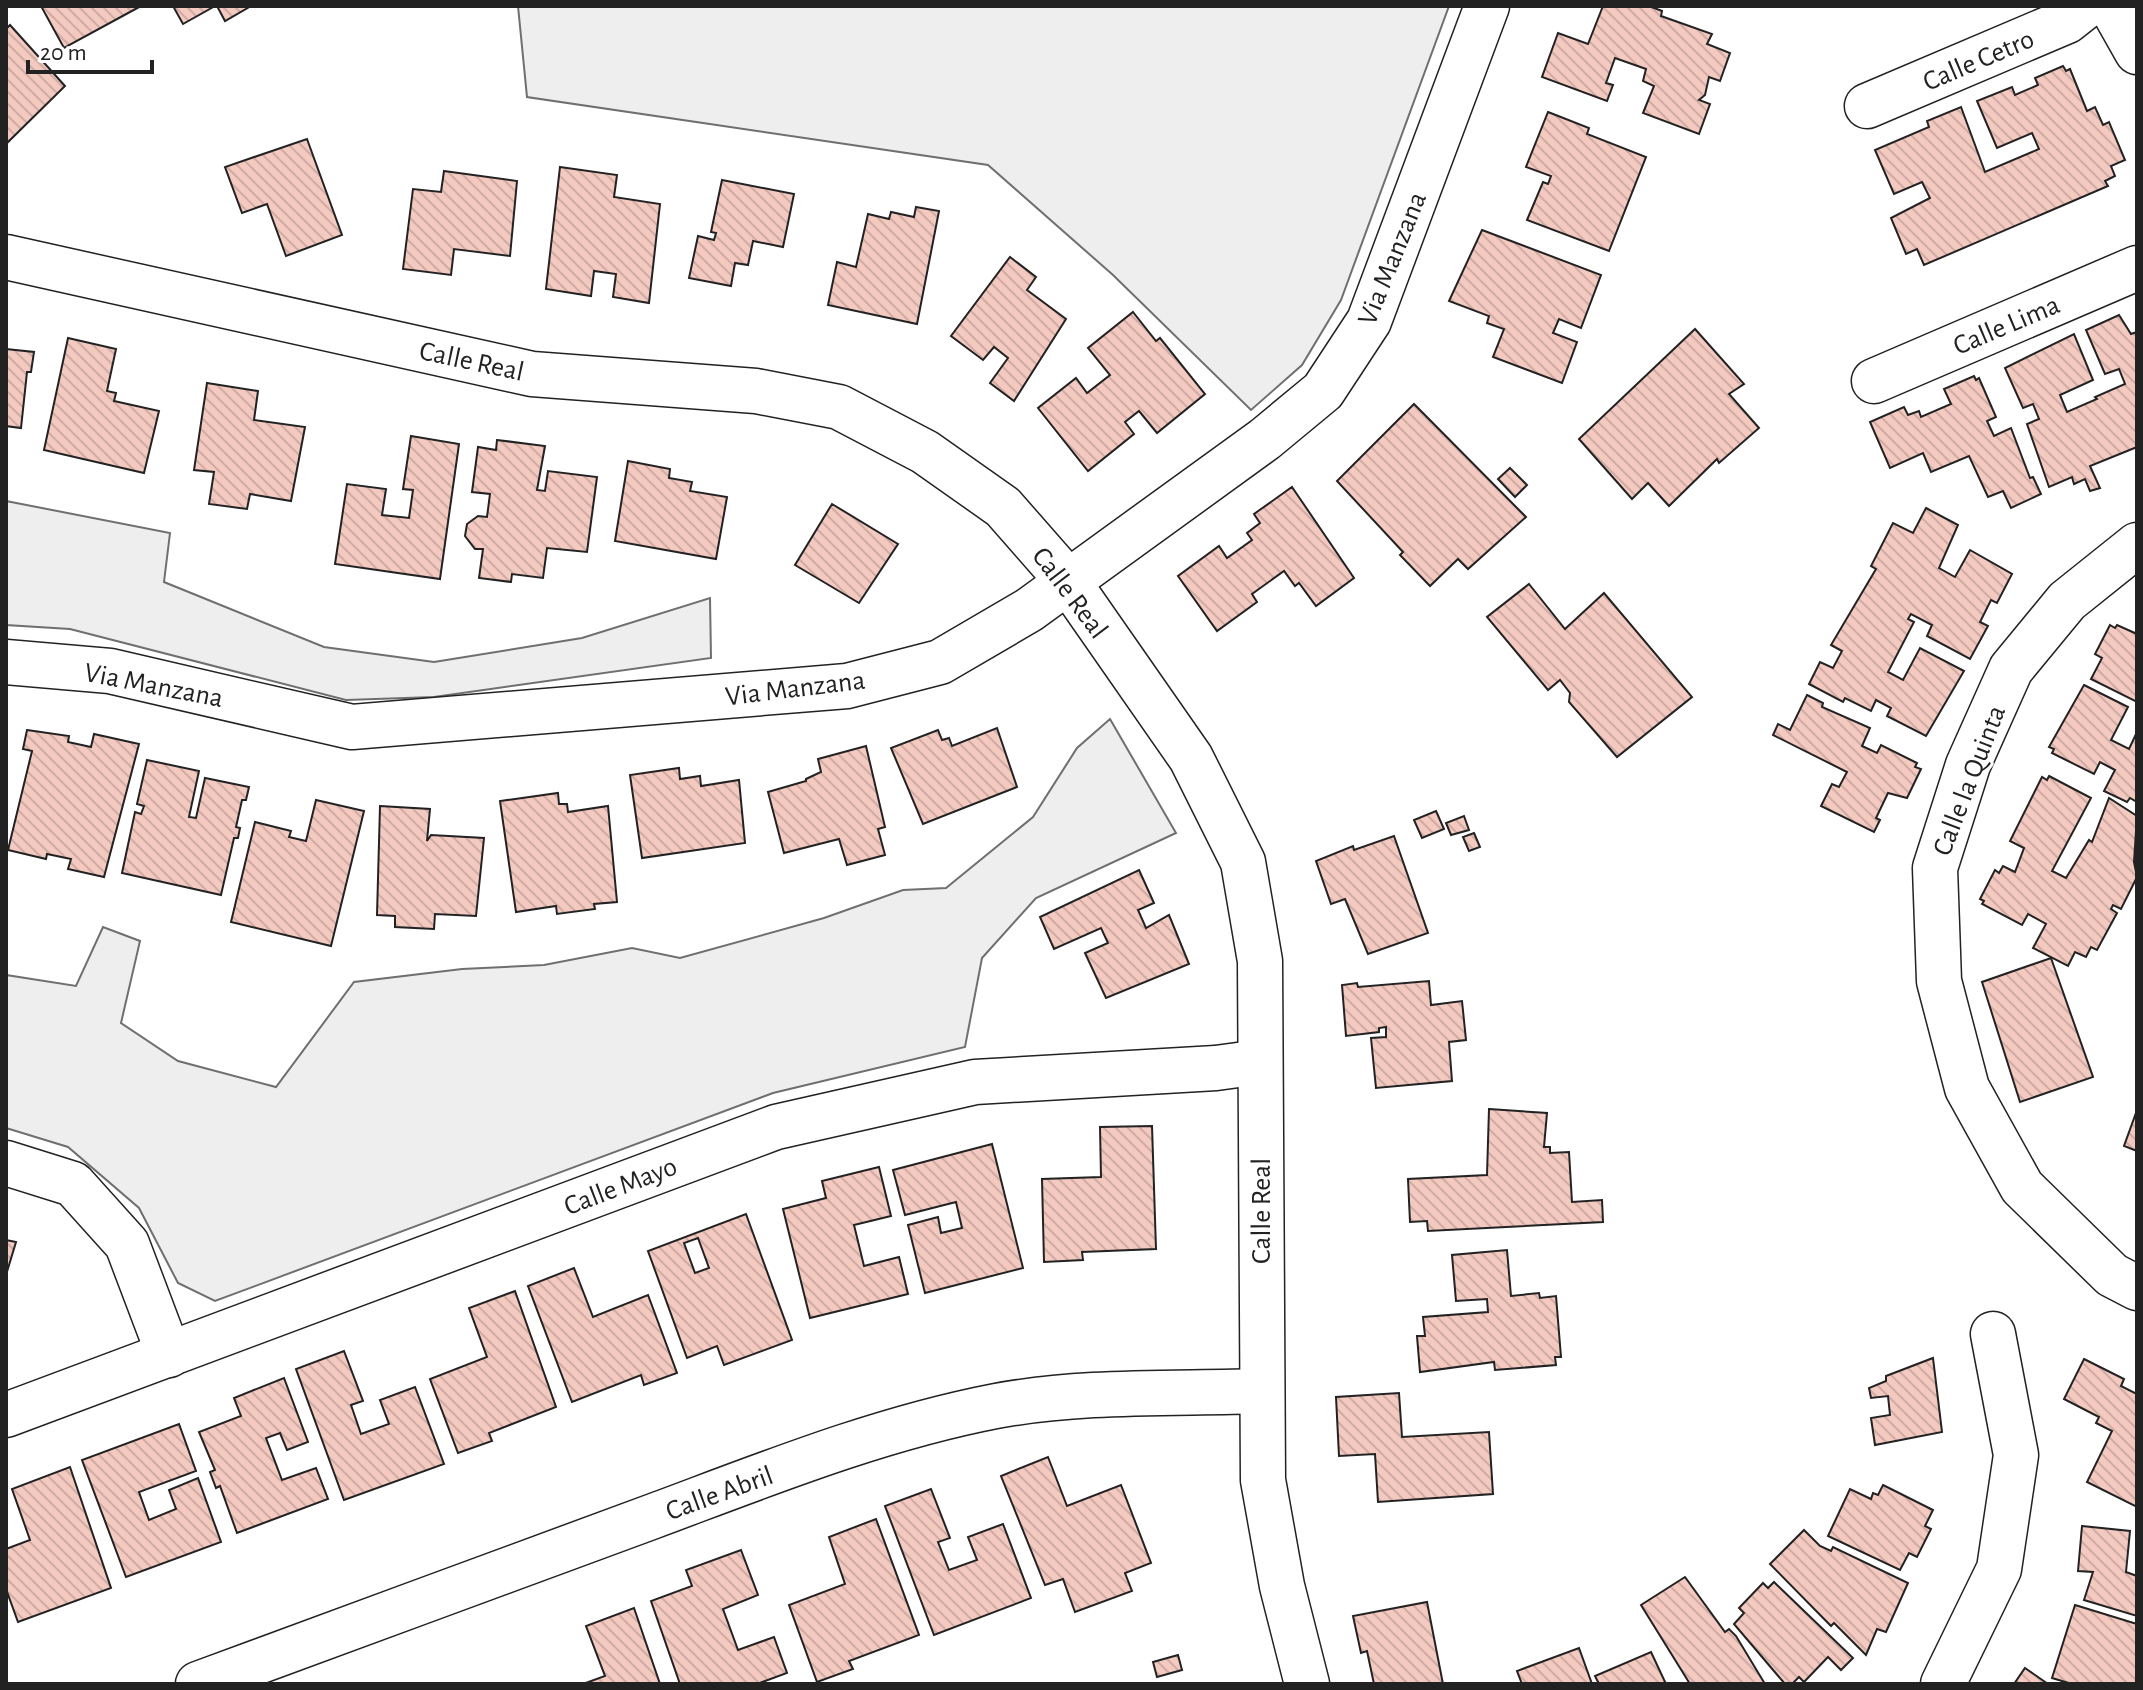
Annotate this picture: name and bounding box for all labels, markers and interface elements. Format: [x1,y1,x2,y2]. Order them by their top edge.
scale bar [28,24,152,74]
street label: Calle Cetro [1919,25,2038,97]
text: 20 m [40,41,87,65]
street label: Via Manzana [1354,188,1432,329]
street label: Calle Lima [1949,291,2064,361]
street label: Calle Real [417,337,526,387]
street label: Calle Real [1026,542,1113,644]
street label: Via Manzana [82,659,225,713]
street label: Via Manzana [724,667,867,711]
street label: Calle la Quinta [1928,702,2011,860]
street label: Calle Mayo [560,1153,681,1221]
street label: Calle Real [1248,1158,1276,1264]
street label: Calle Abril [662,1462,777,1526]

